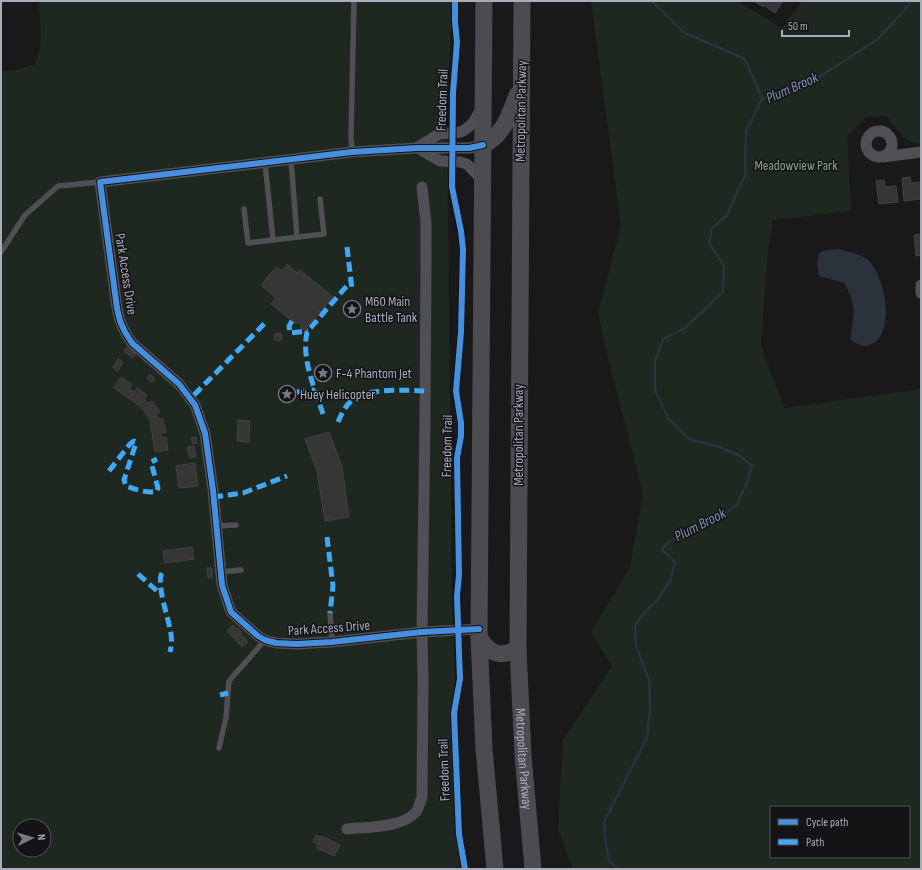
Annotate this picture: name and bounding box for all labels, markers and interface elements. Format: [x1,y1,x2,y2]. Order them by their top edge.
scale bar [782,12,849,38]
text: 50 m [788,19,808,34]
street label: Metropolitan Parkway [512,59,530,162]
water label: Plum Brook [763,68,821,108]
street label: Freedom Trail [432,69,452,131]
park label: Meadowview Park [755,157,838,174]
street label: Park Access Drive [111,232,141,316]
place label: M60 Main Battle Tank [365,293,418,326]
place icon: M60 Main Battle Tank [342,299,362,319]
place icon: F-4 Phantom Jet [313,363,333,383]
place label: F-4 Phantom Jet [336,365,412,382]
place icon: Huey Helicopter [277,384,297,404]
street label: Metropolitan Parkway [510,384,527,486]
place label: Huey Helicopter [300,386,375,403]
street label: Freedom Trail [438,415,456,477]
water label: Plum Brook [671,504,729,546]
street label: Park Access Drive [287,617,371,639]
street label: Metropolitan Parkway [512,708,536,811]
street label: Freedom Trail [434,739,454,801]
legend [770,806,910,858]
text: Cycle path [806,815,848,830]
north arrow [12,818,52,858]
text: N [35,834,48,841]
text: Path [806,835,824,850]

